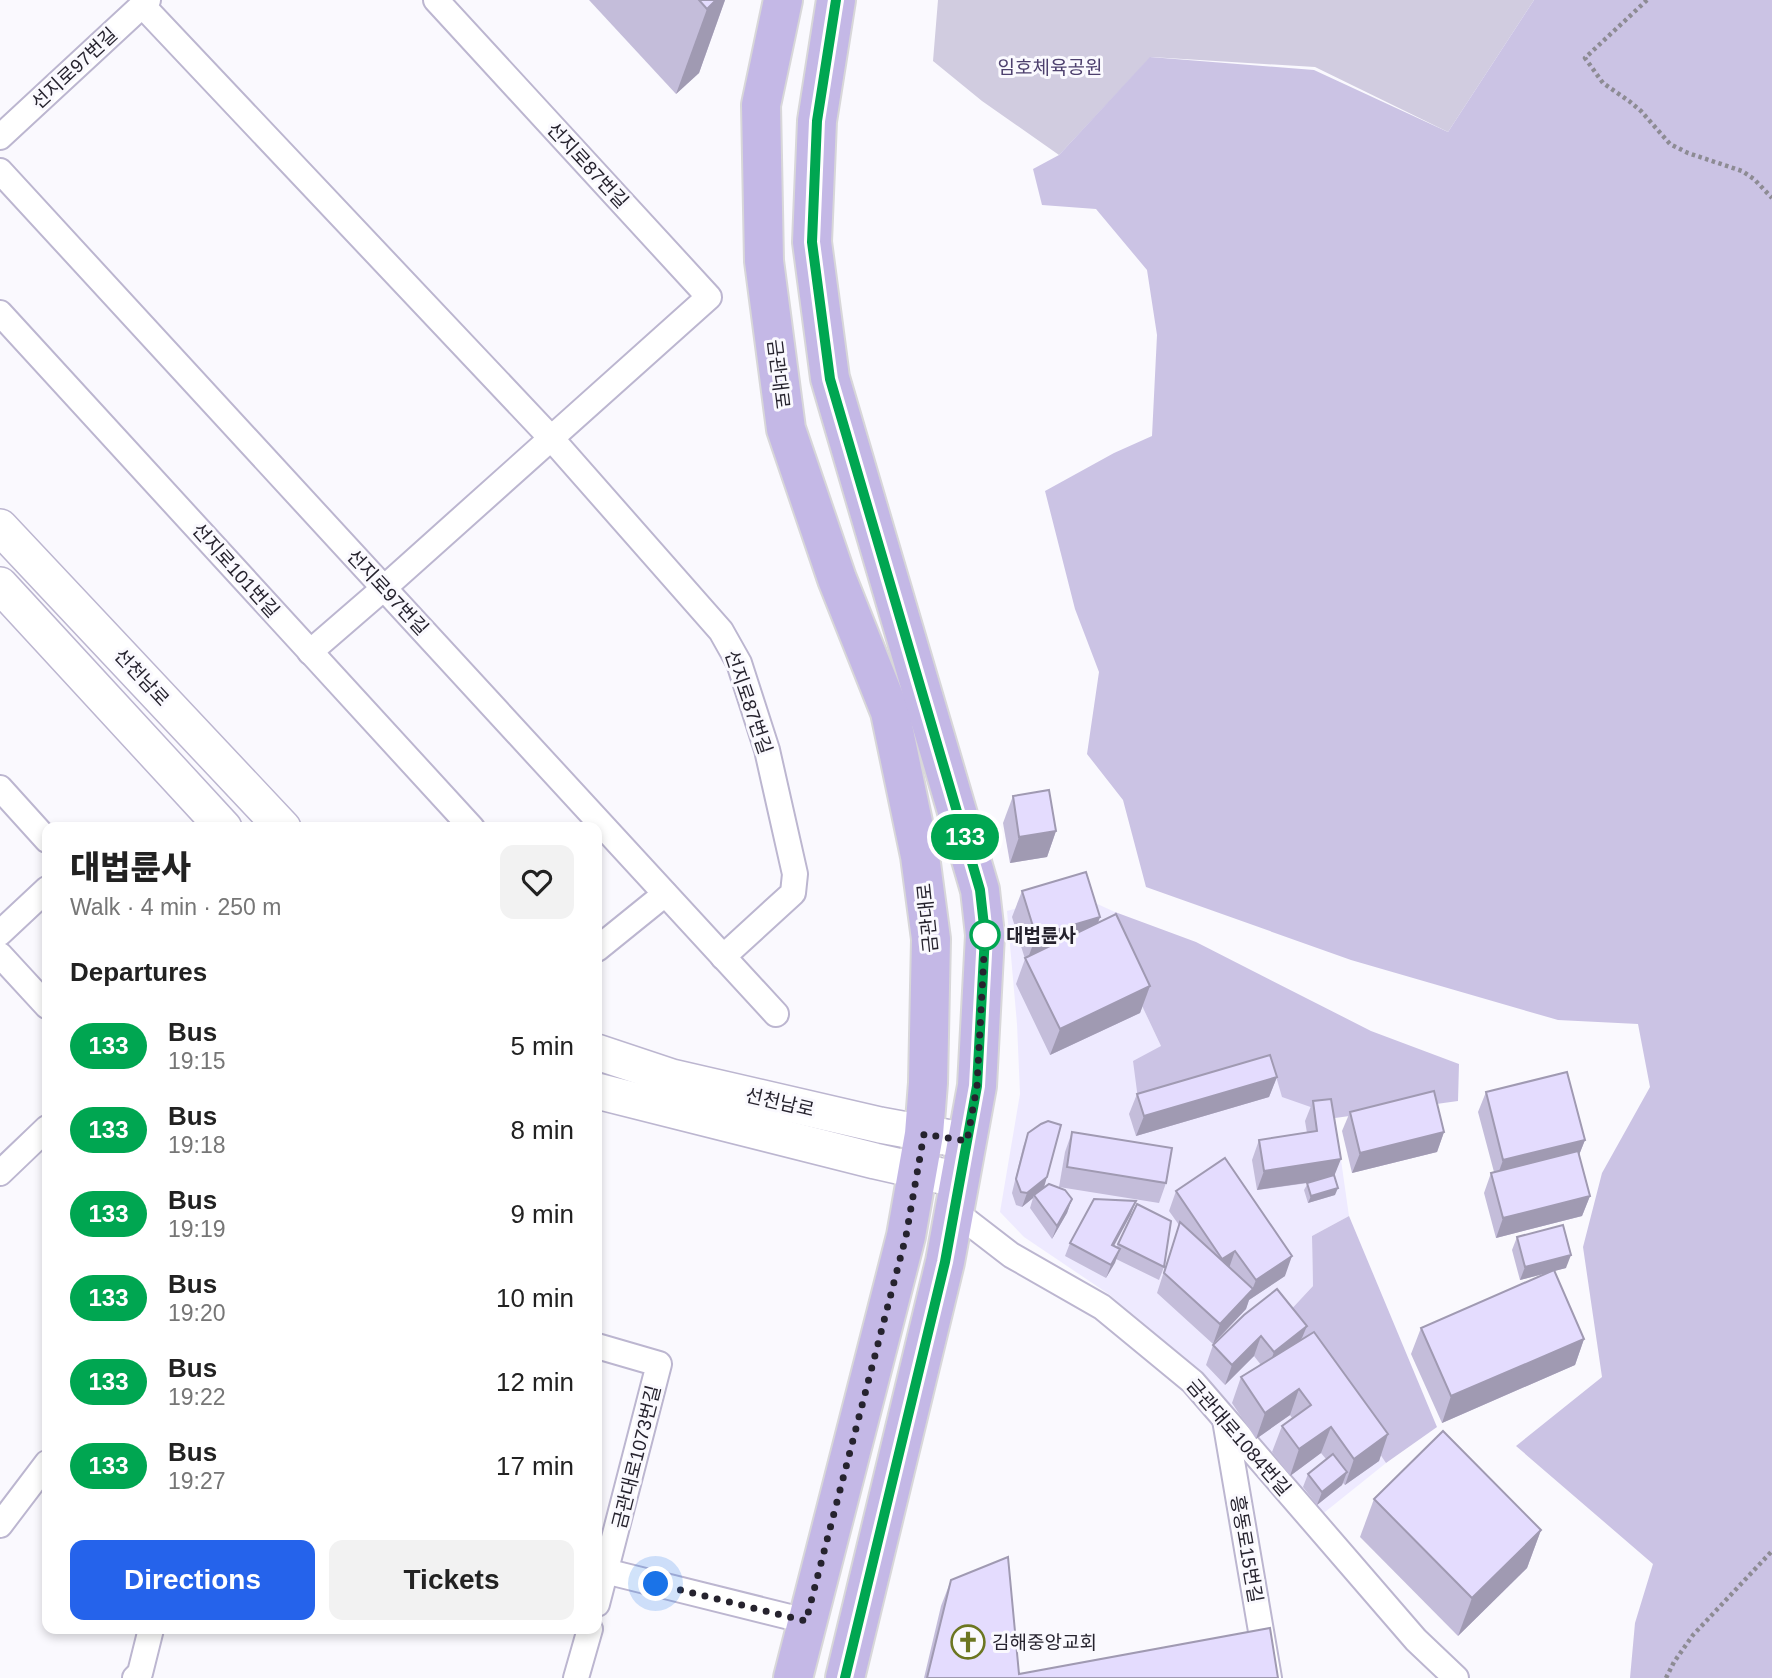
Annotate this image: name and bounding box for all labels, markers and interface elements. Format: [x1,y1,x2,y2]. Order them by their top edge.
street label: 선지로97번길 [27,24,121,113]
park label: 임호체육공원 [998,57,1102,78]
street label: 선지로87번길 [543,118,632,212]
street label: 금관대로 [764,338,793,410]
street label: 선지로101번길 [188,519,283,622]
street label: 선지로97번길 [343,545,432,639]
street label: 선천남로 [110,645,173,710]
street label: 선지로87번길 [721,647,776,757]
line badge: 133 [925,814,1005,860]
text: 133 [945,823,985,850]
button: heart [500,845,574,919]
text: 대법륜사 [70,849,191,886]
street label: 금관대로 [913,882,942,954]
text: Walk · 4 min · 250 m [70,894,281,920]
marker: 대법륜사 [970,920,1000,950]
place label: 대법륜사 [1006,925,1076,946]
text: Departures [70,957,207,987]
text: Bus [168,1017,217,1047]
text: 5 min [510,1031,574,1061]
text: 133 [88,1032,129,1059]
text: 19:15 [168,1048,226,1074]
street label: 선천남로 [743,1084,816,1121]
text: Bus [168,1101,217,1131]
text: 8 min [510,1115,574,1145]
text: 133 [88,1116,129,1143]
text: 19:18 [168,1132,226,1158]
text: Bus [168,1185,217,1215]
text: 9 min [510,1199,574,1229]
text: 133 [88,1200,129,1227]
text: 19:19 [168,1216,226,1242]
text: Bus [168,1269,217,1299]
text: 10 min [496,1283,574,1313]
text: 133 [88,1284,129,1311]
text: 19:20 [168,1300,226,1326]
text: Bus [168,1353,217,1383]
text: 12 min [496,1367,574,1397]
text: 133 [88,1368,129,1395]
street label: 금관대로1084번길 [1182,1375,1295,1500]
street label: 금관대로1073번길 [608,1383,664,1531]
text: 19:22 [168,1384,226,1410]
text: Bus [168,1437,217,1467]
text: 17 min [496,1451,574,1481]
text: 133 [88,1452,129,1479]
text: 19:27 [168,1468,226,1494]
street label: 흥동로15번길 [1227,1494,1266,1604]
button: Directions [70,1540,315,1620]
button: Tickets [329,1540,574,1620]
your location [638,1566,673,1601]
church icon: 김해중앙교회 [949,1623,987,1661]
place label: 김해중앙교회 [992,1632,1097,1653]

